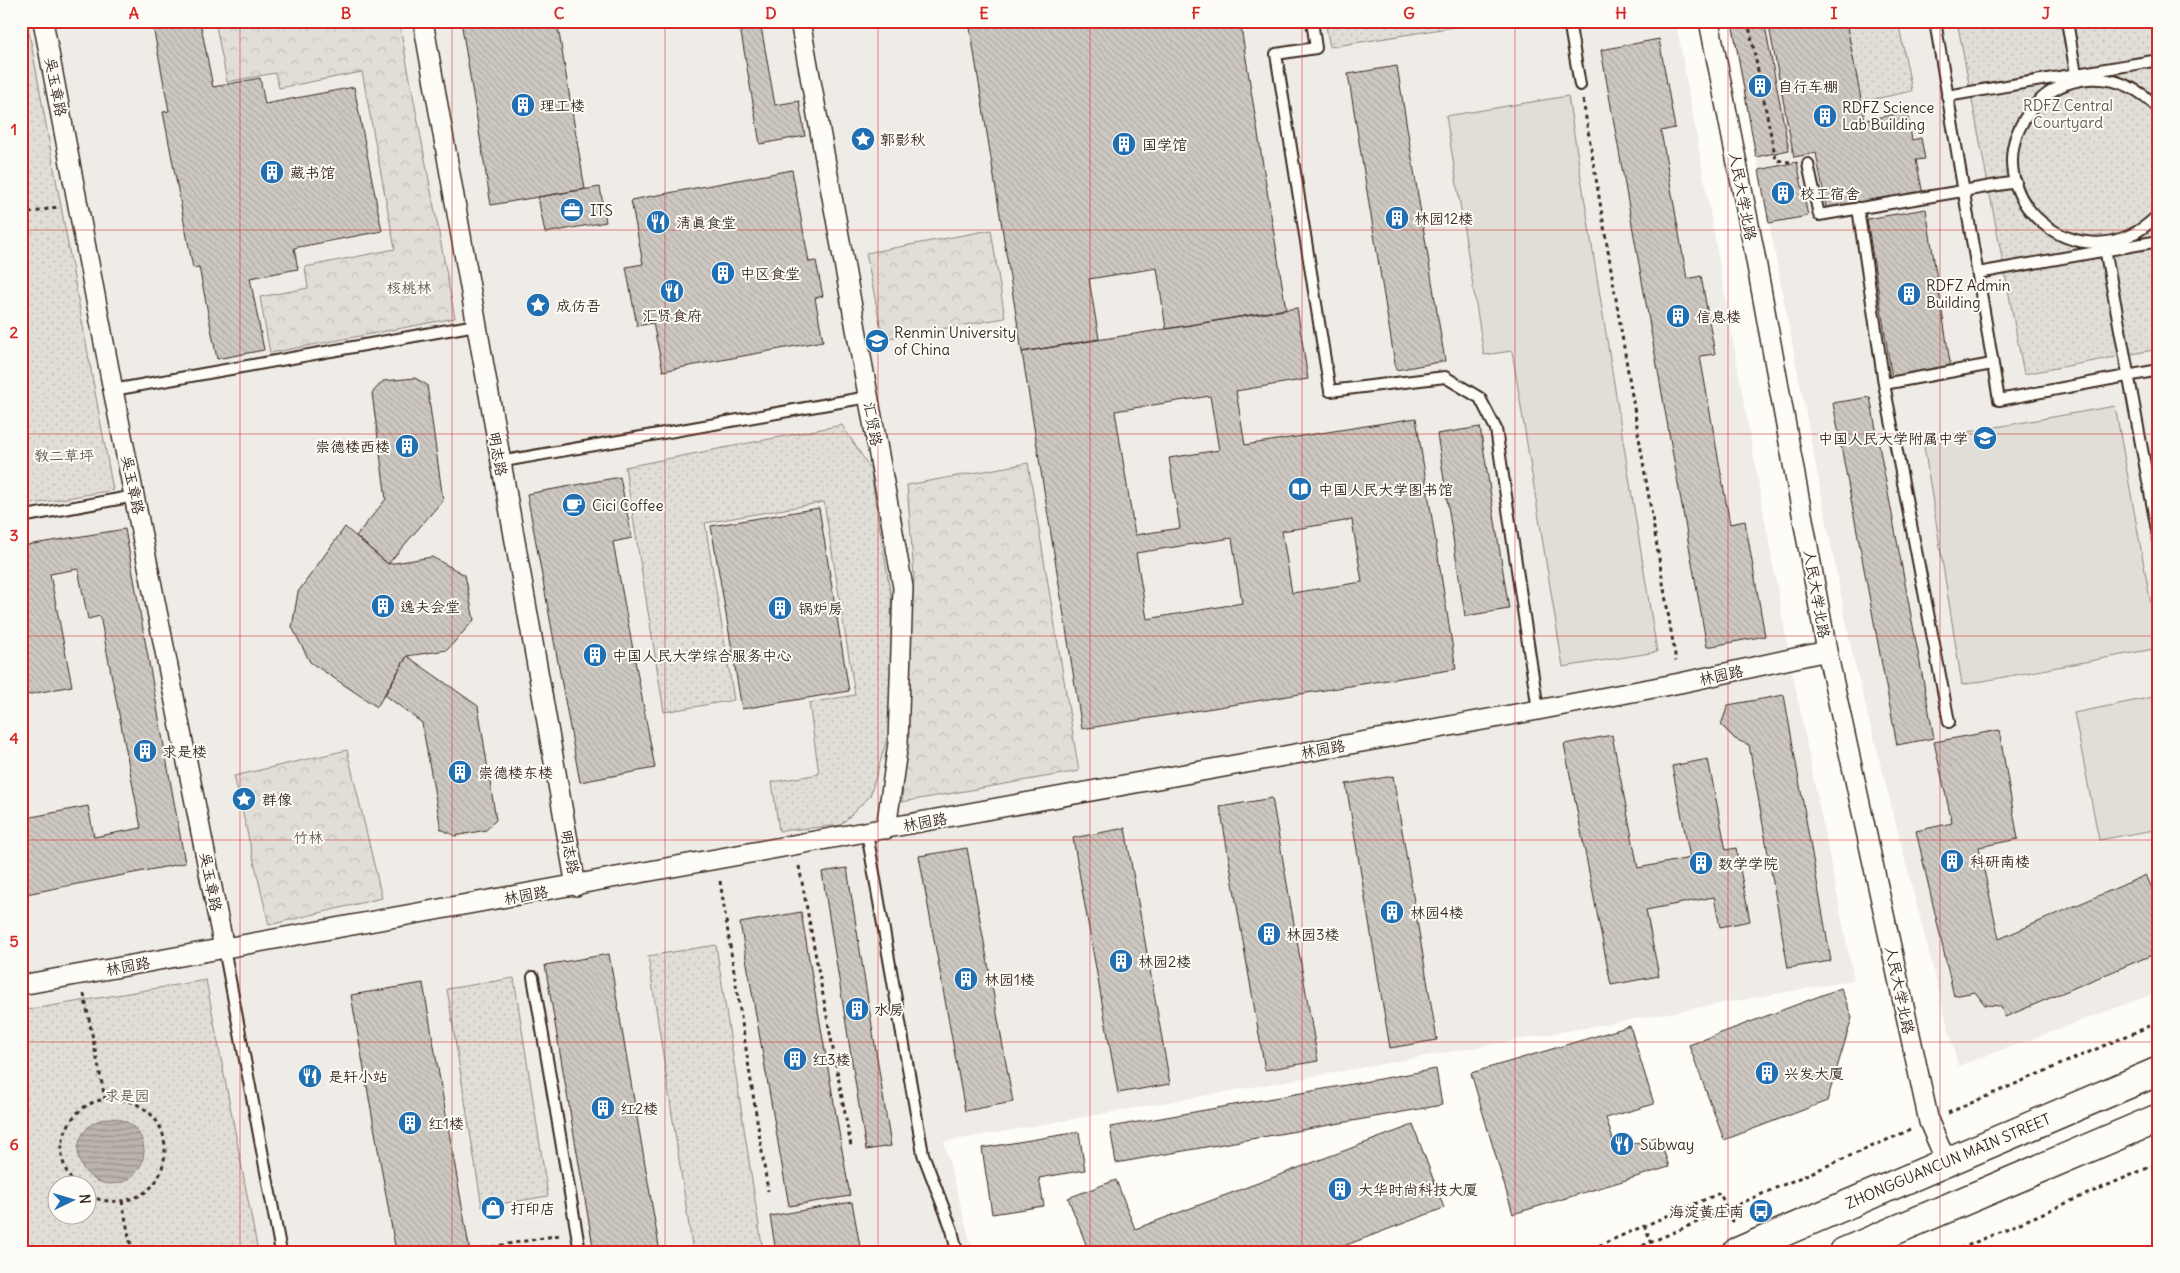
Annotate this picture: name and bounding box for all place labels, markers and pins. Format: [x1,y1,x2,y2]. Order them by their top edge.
building icon: 自行车棚 [1747,73,1773,99]
place label: 自行车棚 [1778,77,1838,96]
building icon: 理工楼 [510,92,536,118]
place label: 理工楼 [540,96,585,115]
place label: RDFZ Science Lab Building [1842,98,1934,134]
building icon: RDFZ Science Lab Building [1812,103,1838,129]
place icon: 郭影秋 [850,126,876,152]
place label: 郭影秋 [880,130,926,149]
building icon: 国学馆 [1111,131,1137,157]
place label: 国学馆 [1142,135,1187,154]
building icon: 藏书馆 [259,159,285,185]
place label: 藏书馆 [290,163,335,182]
building icon: 校工宿舍 [1770,180,1796,206]
place label: 校工宿舍 [1800,184,1860,203]
office icon: ITS [559,197,585,223]
place label: ITS [590,201,613,220]
building icon: 林园12楼 [1384,205,1410,231]
restaurant icon: 清真食堂 [645,209,671,235]
place label: 林园12楼 [1414,209,1473,228]
place label: 清真食堂 [676,213,736,232]
building icon: 中区食堂 [710,260,736,286]
place label: 中区食堂 [740,264,800,283]
place label: RDFZ Admin Building [1926,276,2011,312]
restaurant icon: 汇贤食府 [659,278,685,304]
building icon: RDFZ Admin Building [1896,281,1922,307]
place icon: 成仿吾 [525,292,551,318]
place label: 成仿吾 [556,296,601,315]
building icon: 信息楼 [1665,303,1691,329]
place label: 汇贤食府 [642,306,702,325]
place label: 信息楼 [1696,307,1741,326]
place label: Renmin University of China [894,323,1016,359]
school or university icon: Renmin University of China [864,328,890,354]
school or university icon: 中国人民大学附属中学 [1972,425,1998,451]
place label: 中国人民大学附属中学 [1818,429,1968,448]
building icon: 崇德楼西楼 [394,433,420,459]
place label: 崇德楼西楼 [315,437,390,456]
library icon: 中国人民大学图书馆 [1287,476,1313,502]
place label: 中国人民大学图书馆 [1318,480,1453,499]
cafe icon: Cici Coffee [561,492,587,518]
place label: Cici Coffee [592,496,663,515]
building icon: 逸夫会堂 [370,593,396,619]
building icon: 锅炉房 [767,595,793,621]
place label: 逸夫会堂 [400,597,460,616]
place label: 锅炉房 [798,599,843,618]
building icon: 中国人民大学综合服务中心 [582,642,608,668]
place label: 中国人民大学综合服务中心 [612,646,792,665]
building icon: 求是楼 [132,738,158,764]
place label: 求是楼 [162,742,207,761]
building icon: 崇德楼东楼 [447,759,473,785]
place label: 崇德楼东楼 [478,763,553,782]
place icon: 群像 [231,786,257,812]
place label: 群像 [262,790,292,809]
building icon: 科研南楼 [1939,848,1965,874]
building icon: 数学学院 [1688,850,1714,876]
place label: 科研南楼 [1970,852,2030,871]
place label: 数学学院 [1718,854,1778,873]
building icon: 林园4楼 [1379,899,1405,925]
place label: 林园4楼 [1410,903,1464,922]
building icon: 林园3楼 [1256,921,1282,947]
place label: 林园3楼 [1286,925,1340,944]
building icon: 林园2楼 [1108,948,1134,974]
place label: 林园2楼 [1138,952,1191,971]
building icon: 林园1楼 [953,966,979,992]
place label: 林园1楼 [984,970,1035,989]
building icon: 水房 [844,996,870,1022]
place label: 水房 [874,1000,904,1019]
building icon: 红3楼 [782,1046,808,1072]
place label: 红3楼 [812,1050,851,1069]
building icon: 兴发大厦 [1754,1060,1780,1086]
restaurant icon: 是轩小站 [297,1063,323,1089]
place label: 兴发大厦 [1784,1064,1844,1083]
place label: 是轩小站 [328,1067,388,1086]
building icon: 红2楼 [590,1095,616,1121]
place label: 红2楼 [620,1099,658,1118]
building icon: 红1楼 [397,1110,423,1136]
place label: 红1楼 [428,1114,464,1133]
restaurant icon: Subway [1609,1131,1635,1157]
place label: Subway [1640,1135,1694,1154]
building icon: 大华时尚科技大厦 [1327,1176,1353,1202]
place label: 大华时尚科技大厦 [1358,1180,1478,1199]
shop icon: 打印店 [480,1195,506,1221]
bus stop icon: 海淀黄庄南 [1748,1198,1774,1224]
place label: 打印店 [510,1199,555,1218]
place label: 海淀黄庄南 [1669,1202,1744,1221]

